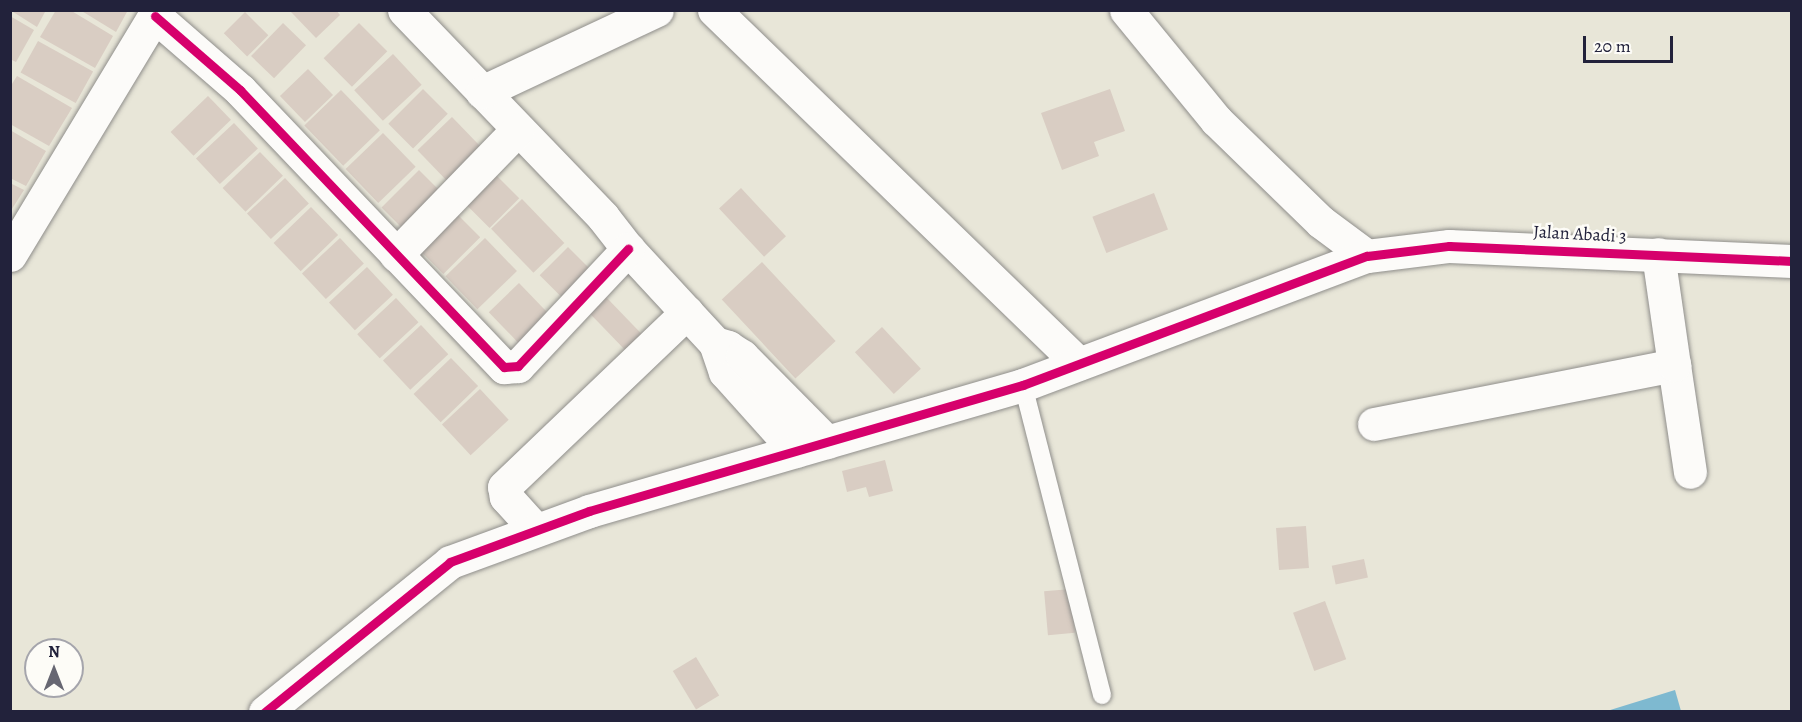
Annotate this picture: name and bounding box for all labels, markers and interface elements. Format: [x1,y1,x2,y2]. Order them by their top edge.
scale bar [1586,24,1676,62]
text: 20 m [1594,34,1631,58]
street label: Jalan Abadi 3 [1533,221,1627,247]
north arrow [24,638,84,698]
text: N [48,641,60,663]

